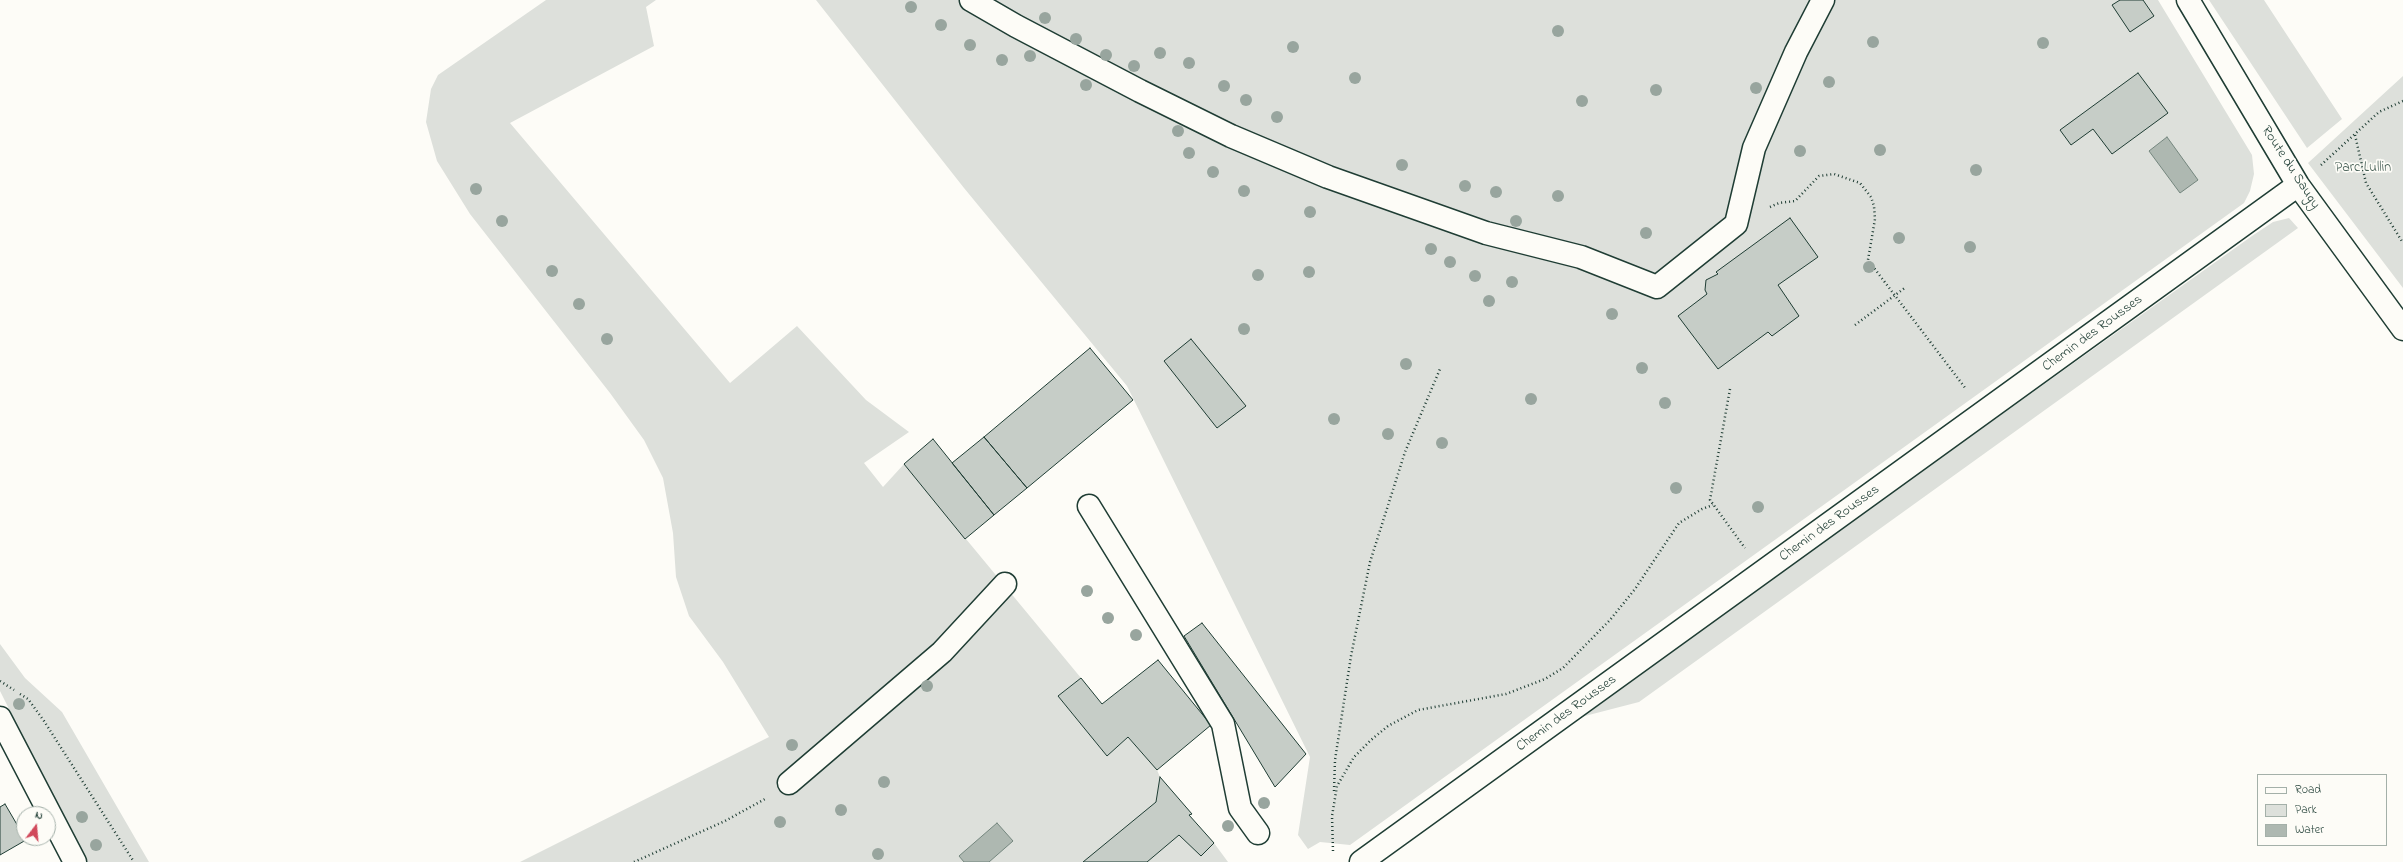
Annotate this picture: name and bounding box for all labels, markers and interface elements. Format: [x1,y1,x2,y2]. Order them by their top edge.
street label: Route du Saugy [2257,123,2323,213]
park label: Parc Lullin [2335,161,2391,177]
street label: Chemin des Rousses [2040,292,2146,376]
street label: Chemin des Rousses [1777,482,1883,566]
street label: Chemin des Rousses [1514,672,1620,756]
legend [2257,774,2387,846]
text: Road [2295,781,2321,799]
text: Park [2295,801,2317,819]
north arrow [16,806,56,846]
text: N [33,807,45,824]
text: Water [2295,821,2324,839]

